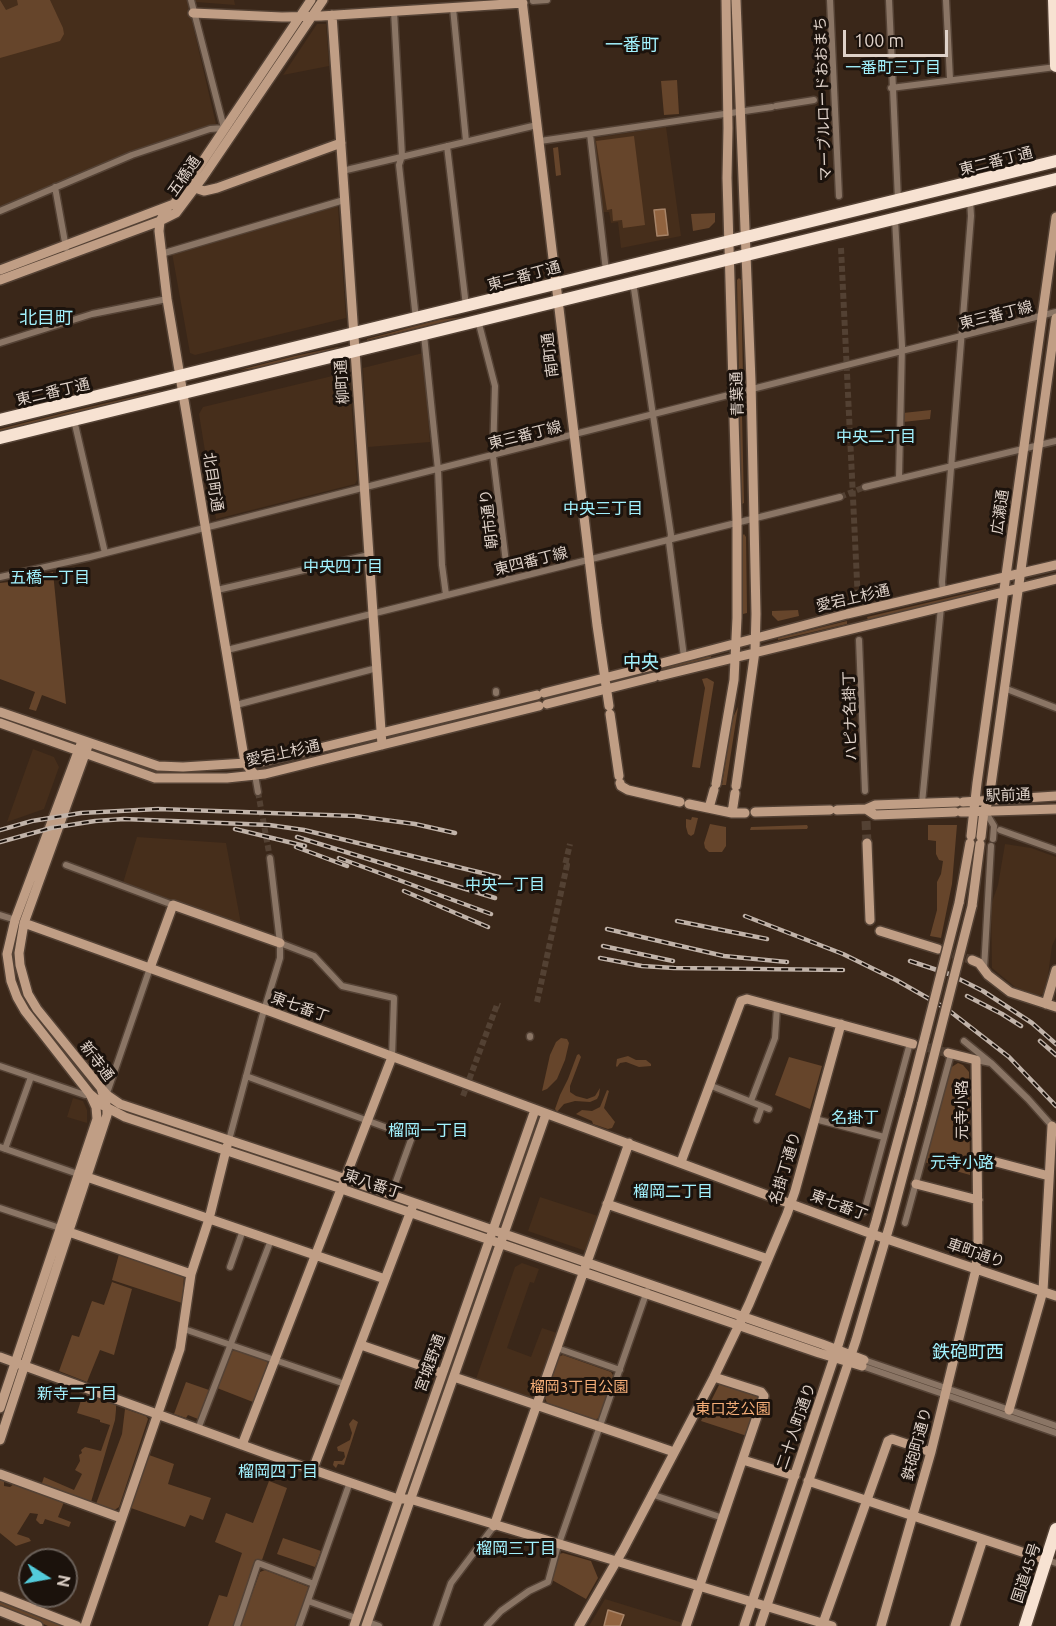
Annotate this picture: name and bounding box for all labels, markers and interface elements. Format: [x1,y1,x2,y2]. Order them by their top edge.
street label: マーブルロードおおまち [811,16,835,182]
scale bar [846,18,951,56]
text: 100 m [854,30,904,50]
district label: 一番町 [605,34,659,56]
district label: 一番町三丁目 [845,58,941,78]
street label: 東二番丁通 [957,143,1035,179]
street label: 五橋通 [164,152,204,200]
street label: 東二番丁通 [485,258,563,294]
street label: 東三番丁線 [957,297,1035,333]
district label: 北目町 [19,307,73,329]
street label: 南町通 [538,332,562,378]
street label: 柳町通 [331,359,353,405]
street label: 青葉通 [727,371,747,417]
street label: 東二番丁通 [14,375,92,409]
street label: 東三番丁線 [486,417,564,453]
district label: 中央二丁目 [836,427,916,447]
street label: 北目町通 [199,451,227,513]
street label: 朝市通り [476,488,502,550]
street label: 広瀬通 [988,488,1012,536]
district label: 中央三丁目 [563,499,643,519]
street label: 東四番丁線 [492,543,570,579]
district label: 中央四丁目 [303,557,383,577]
district label: 五橋一丁目 [10,568,90,588]
street label: 愛宕上杉通 [814,581,892,615]
district label: 中央 [623,651,659,673]
street label: ハピナ名掛丁 [839,671,861,761]
street label: 愛宕上杉通 [244,736,322,770]
street label: 駅前通 [985,785,1031,805]
district label: 中央一丁目 [465,875,545,895]
street label: 東七番丁 [269,988,331,1026]
street label: 新寺通 [76,1038,118,1084]
street label: 元寺小路 [953,1080,971,1140]
district label: 名掛丁 [831,1108,879,1128]
district label: 榴岡一丁目 [388,1121,468,1141]
street label: 名掛丁通り [765,1130,805,1206]
district label: 元寺小路 [930,1153,994,1173]
street label: 東八番丁 [342,1166,404,1202]
district label: 榴岡二丁目 [633,1182,713,1202]
street label: 東七番丁 [808,1186,870,1224]
street label: 車町通り [945,1235,1007,1271]
street label: 宮城野通 [411,1332,449,1394]
district label: 鉄砲町西 [932,1341,1004,1363]
park label: 榴岡3丁目公園 [530,1378,628,1396]
street label: 二十人町通り [773,1381,819,1471]
district label: 新寺二丁目 [37,1384,117,1404]
park label: 東口芝公園 [696,1400,770,1418]
street label: 鉄砲町通り [899,1405,935,1483]
district label: 榴岡四丁目 [238,1462,318,1482]
district label: 榴岡三丁目 [476,1539,556,1559]
street label: 国道45号 [1008,1541,1044,1605]
north arrow [18,1548,78,1608]
text: N [54,1573,74,1589]

